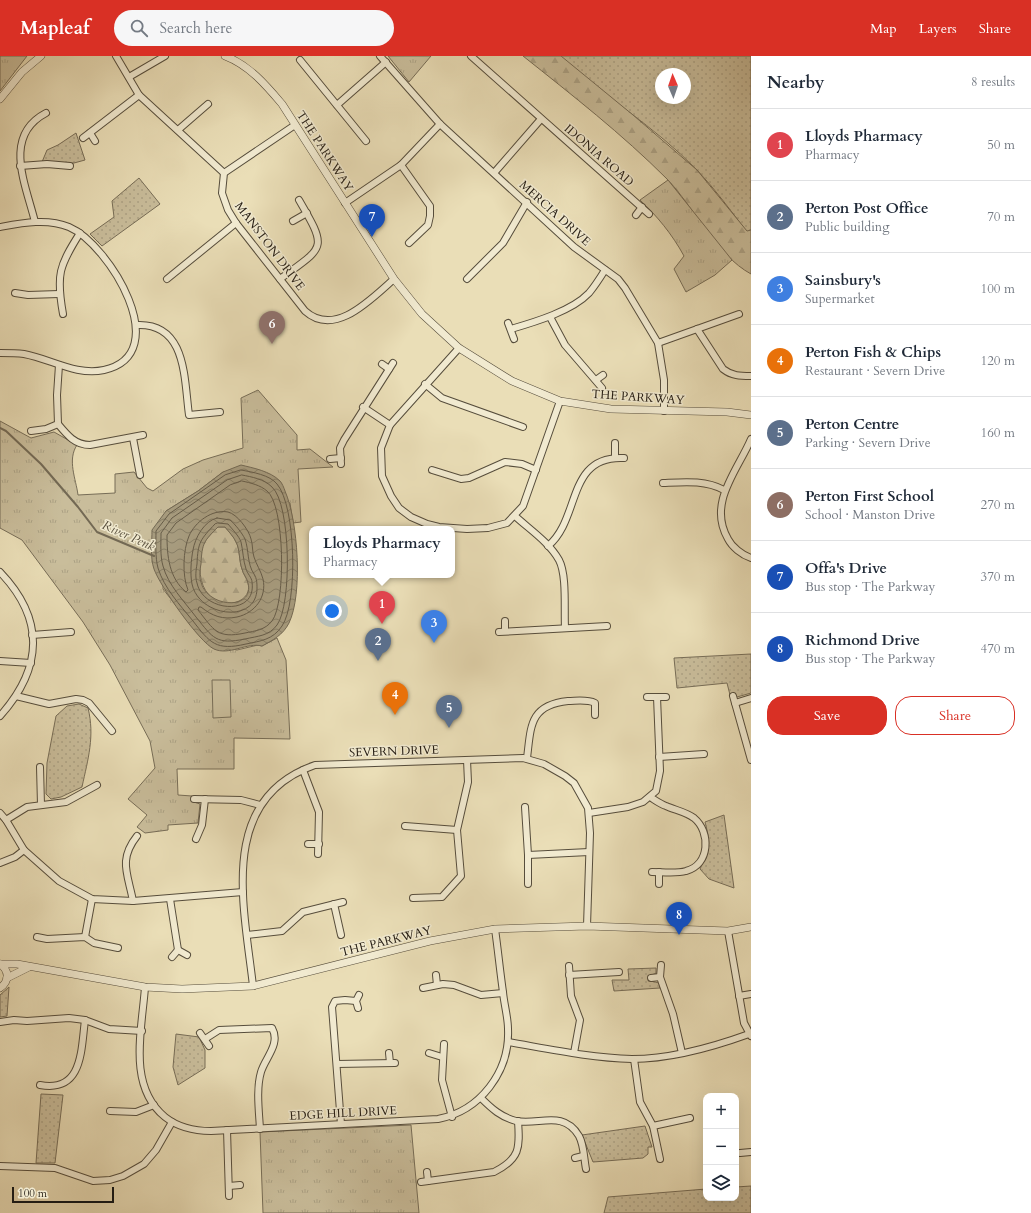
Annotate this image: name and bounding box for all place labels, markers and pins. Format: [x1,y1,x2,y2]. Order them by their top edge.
pin: 7 [359,204,385,237]
pin: 6 [259,311,285,344]
pin: 1 [369,591,395,624]
pin: 3 [421,610,447,643]
pin: 2 [365,628,391,661]
pin: 4 [382,682,408,715]
pin: 5 [436,695,462,728]
pin: 8 [666,902,692,935]

